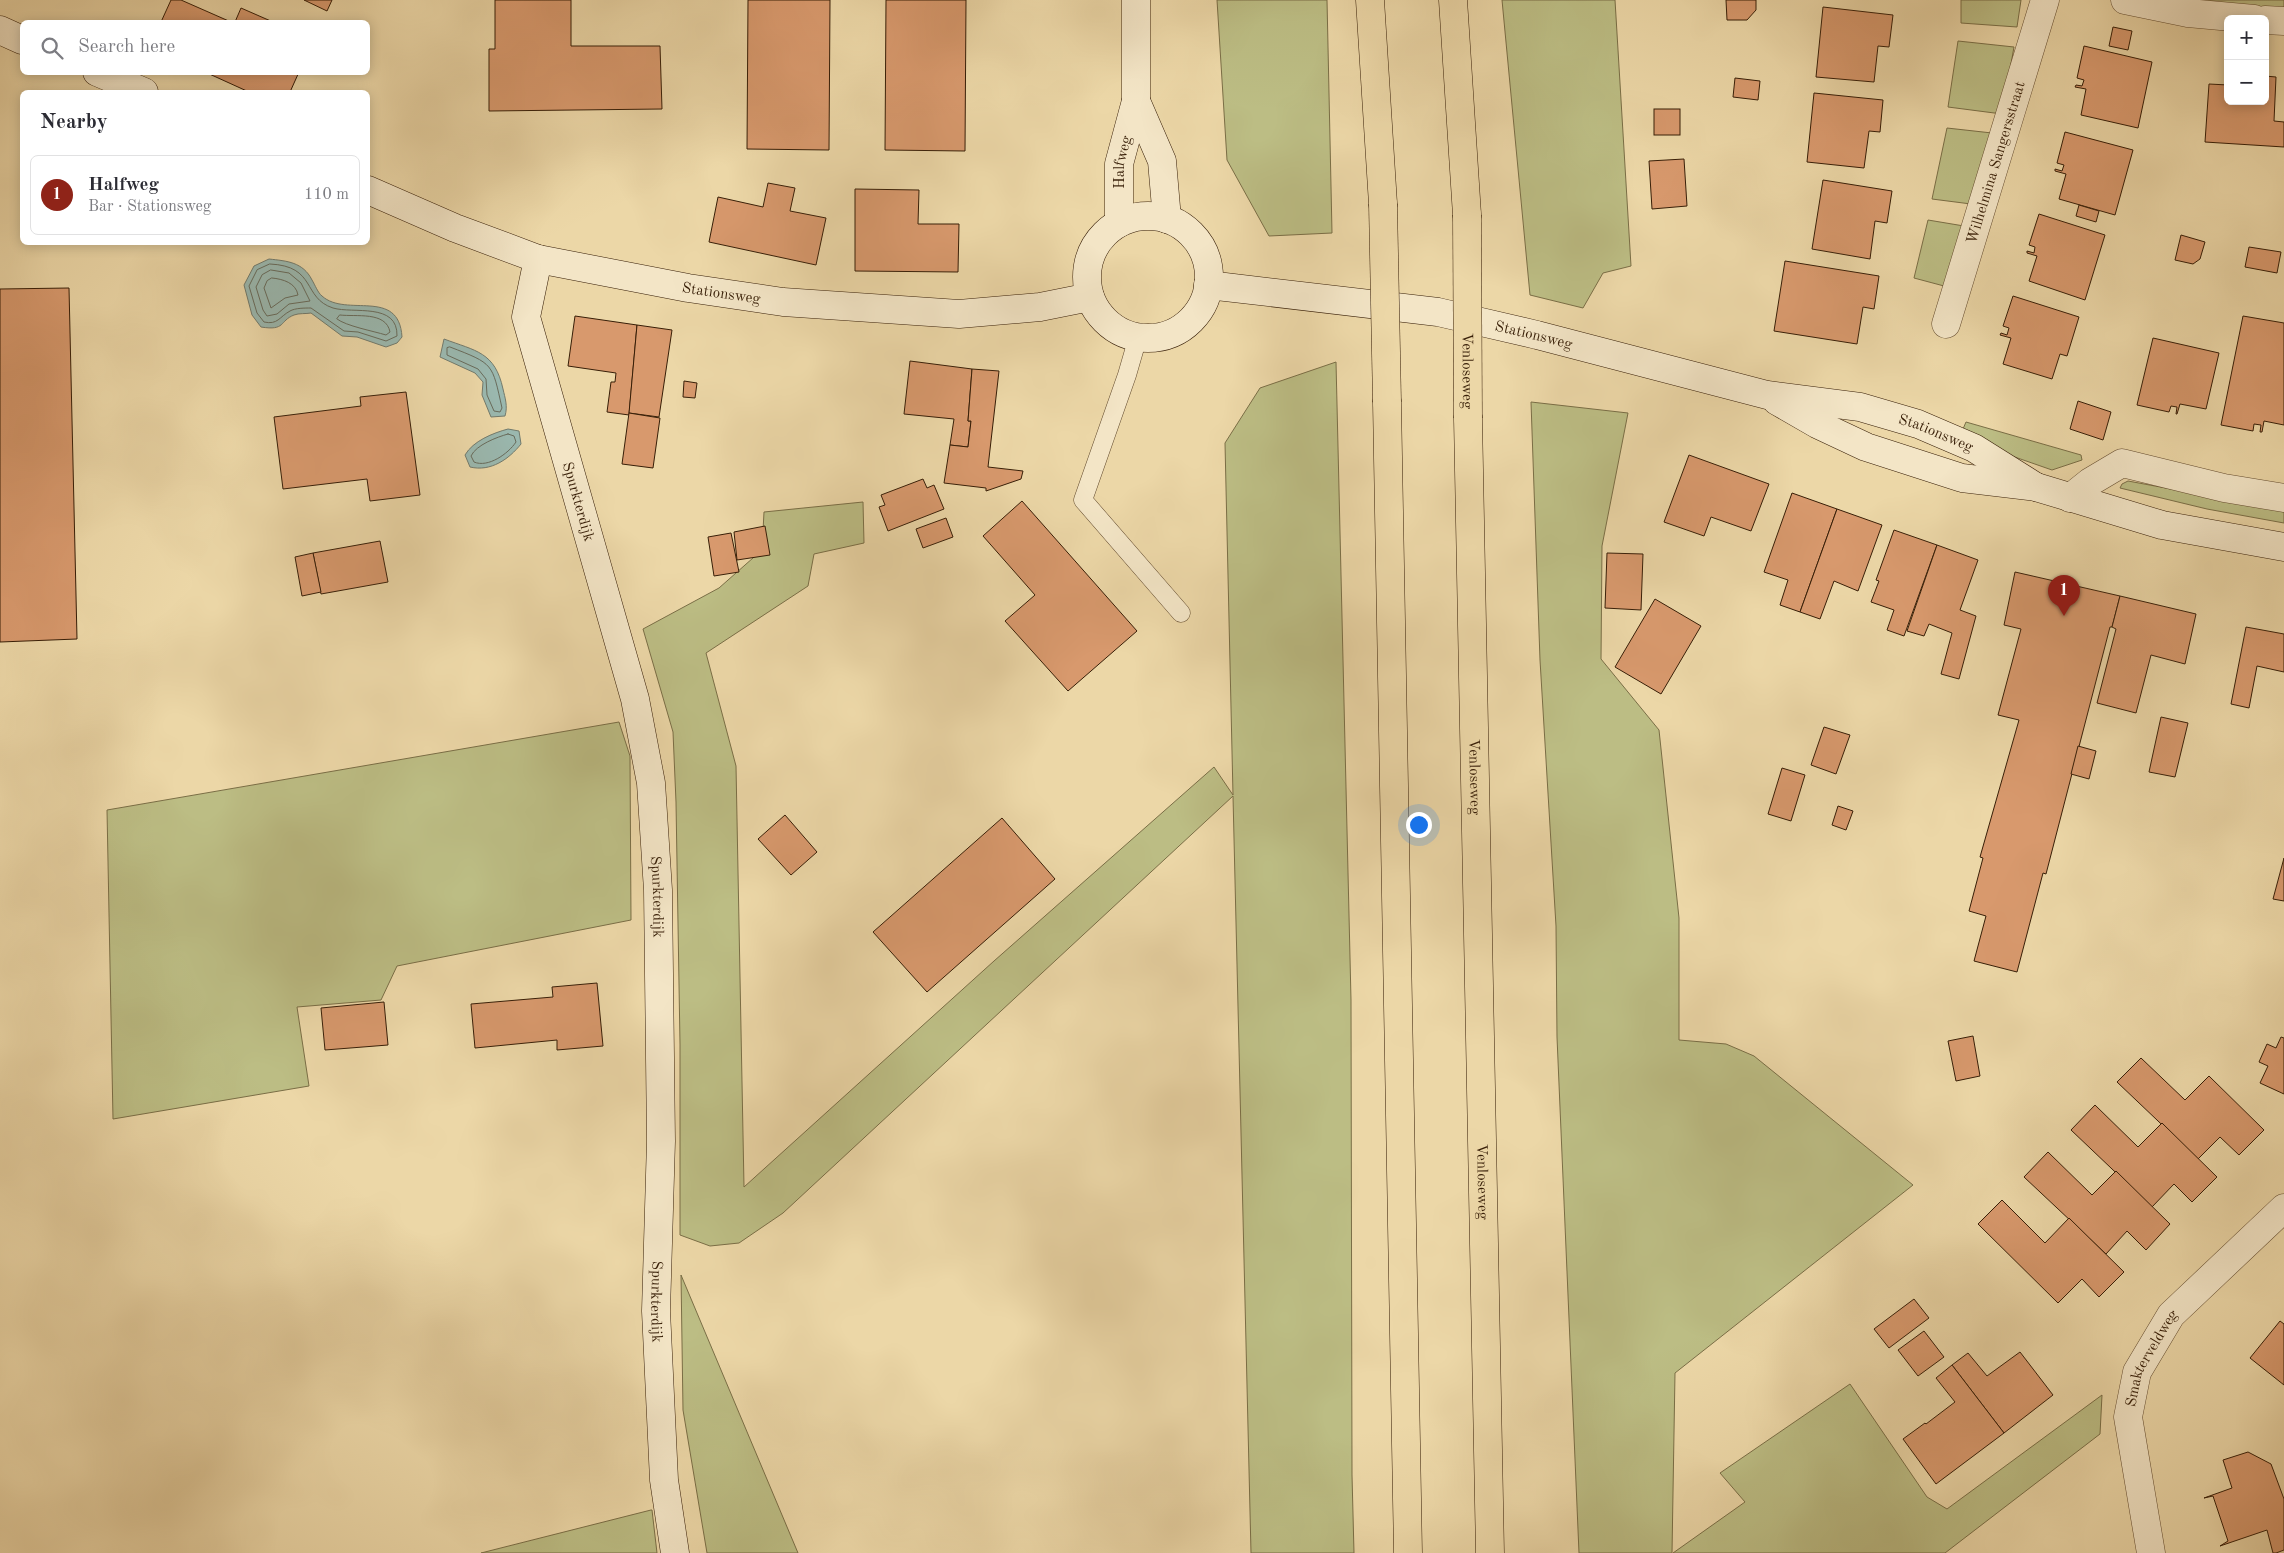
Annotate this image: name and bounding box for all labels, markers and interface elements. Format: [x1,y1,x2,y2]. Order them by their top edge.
map controls [2224,15,2269,105]
button: + [2224,15,2269,60]
search box [20,20,370,75]
icon: search [38,34,66,62]
text: Search here [78,38,175,57]
button: − [2224,60,2269,105]
street label: Wilhelmina Sangersstraat [1965,80,2029,246]
text: Nearby [40,112,108,133]
street label: Halfweg [1113,134,1135,189]
text: Halfweg [88,176,159,195]
text: 1 [52,187,62,203]
text: 110 m [304,187,349,203]
text: Bar · Stationsweg [88,199,211,215]
street label: Stationsweg [680,281,761,308]
street label: Stationsweg [1493,319,1574,353]
street label: Venloseweg [1459,333,1474,409]
street label: Stationsweg [1896,413,1975,456]
street label: Spurkterdijk [559,460,596,543]
pin: 1 [2048,575,2080,616]
street label: Venloseweg [1465,739,1482,815]
your location [1406,812,1432,838]
street label: Spurkterdijk [647,855,665,938]
street label: Venloseweg [1473,1144,1490,1220]
street label: Spurkterdijk [647,1260,663,1343]
street label: Smakterveldweg [2124,1307,2181,1408]

